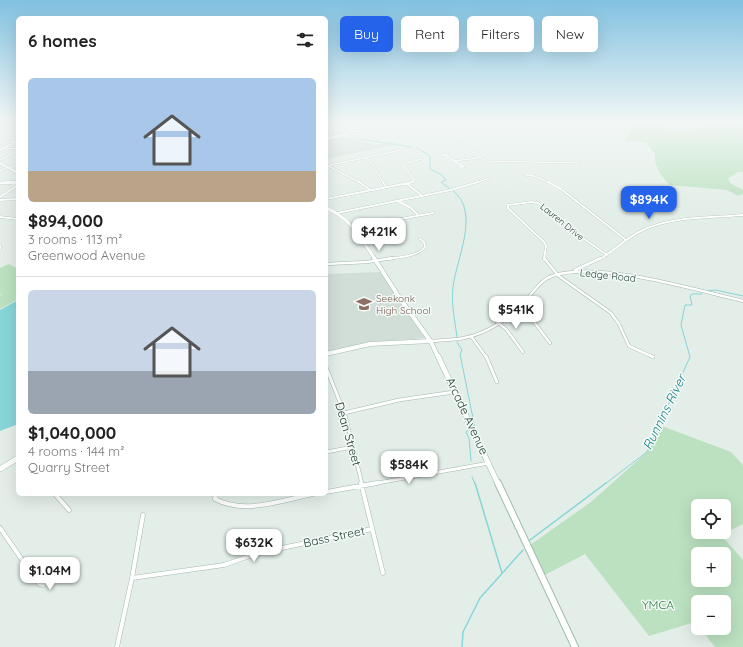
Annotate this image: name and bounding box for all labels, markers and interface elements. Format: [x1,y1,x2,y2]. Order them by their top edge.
chip: Buy [340,16,393,52]
chip: Rent [401,16,459,52]
chip: Filters [467,16,534,52]
chip: New [542,16,598,52]
icon: filters [294,29,316,51]
text: 6 homes [28,30,97,51]
icon: home [136,104,208,176]
pin: $894K [621,186,677,220]
text: $894K [630,191,668,207]
street label: Lauren Drive [538,201,586,243]
text: $894,000 [28,210,103,231]
pin: $421K [351,218,407,252]
text: $421K [361,223,397,239]
text: 3 rooms · 113 m² [28,231,122,247]
text: Greenwood Avenue [28,247,145,263]
street label: Ledge Road [579,266,637,285]
place label: Seekonk High School [376,292,431,317]
school or university icon: Seekonk High School [355,295,373,313]
pin: $541K [488,296,544,330]
text: $541K [498,301,534,317]
icon: home [136,316,208,388]
water label: Runnins River [639,370,690,452]
street label: Arcade Avenue [443,375,492,457]
street label: Dean Street [332,400,365,468]
text: $1,040,000 [28,422,116,443]
text: 4 rooms · 144 m² [28,443,124,459]
pin: $584K [381,451,437,485]
text: $584K [390,456,428,472]
text: Quarry Street [28,459,110,475]
map controls [691,499,731,635]
button: locate [691,499,731,539]
street label: Bass Street [302,523,366,550]
pin: $632K [226,529,282,563]
text: $632K [235,534,273,550]
button: + [691,547,731,587]
pin: $1.04M [17,557,83,591]
text: $1.04M [29,562,71,578]
button: − [691,595,731,635]
park label: YMCA [642,597,674,612]

